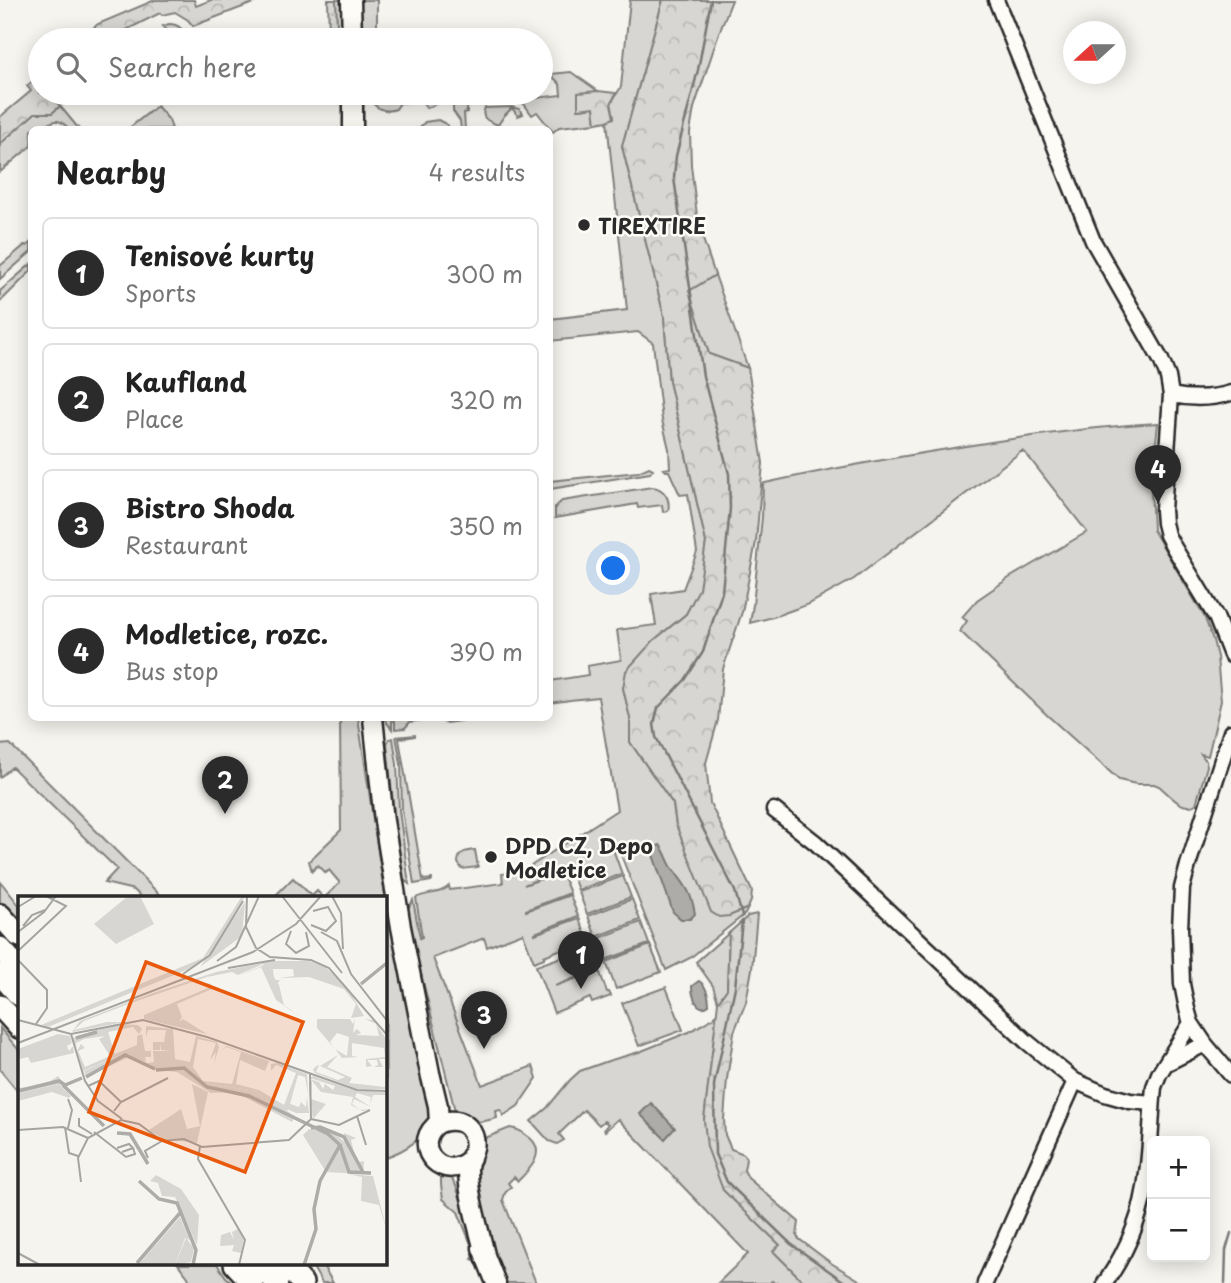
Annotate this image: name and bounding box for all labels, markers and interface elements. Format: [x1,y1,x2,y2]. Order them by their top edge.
north arrow [1063,21,1126,84]
search box [28,28,553,105]
text: Search here [108,47,257,86]
icon: search [52,48,90,86]
text: Nearby [56,149,166,194]
text: 4 results [429,154,525,189]
place label: TIREXTIRE [598,209,706,241]
marker: TIREXTIRE [576,217,592,233]
text: Tenisové kurty [125,236,315,275]
text: 1 [76,256,87,291]
text: 300 m [446,256,523,291]
text: Sports [125,275,196,310]
text: Kaufland [125,362,247,401]
text: 2 [73,382,89,417]
text: 320 m [449,382,523,417]
text: Place [125,401,184,436]
pin: 4 [1135,445,1181,503]
text: Bistro Shoda [125,488,295,527]
text: 3 [73,508,89,543]
text: 350 m [448,508,523,543]
text: Restaurant [125,527,248,562]
your location [596,551,630,585]
text: Modletice, rozc. [125,614,328,653]
text: 4 [73,634,89,669]
text: 390 m [449,634,523,669]
text: Bus stop [125,653,219,688]
pin: 2 [202,756,248,814]
place label: DPD CZ, Depo Modletice [505,829,653,885]
marker: DPD CZ, Depo Modletice [483,849,499,865]
inset map [18,896,387,1266]
pin: 1 [558,931,604,989]
pin: 3 [461,991,507,1049]
map controls [1147,1136,1210,1262]
button: + [1147,1136,1210,1199]
button: − [1147,1199,1210,1262]

